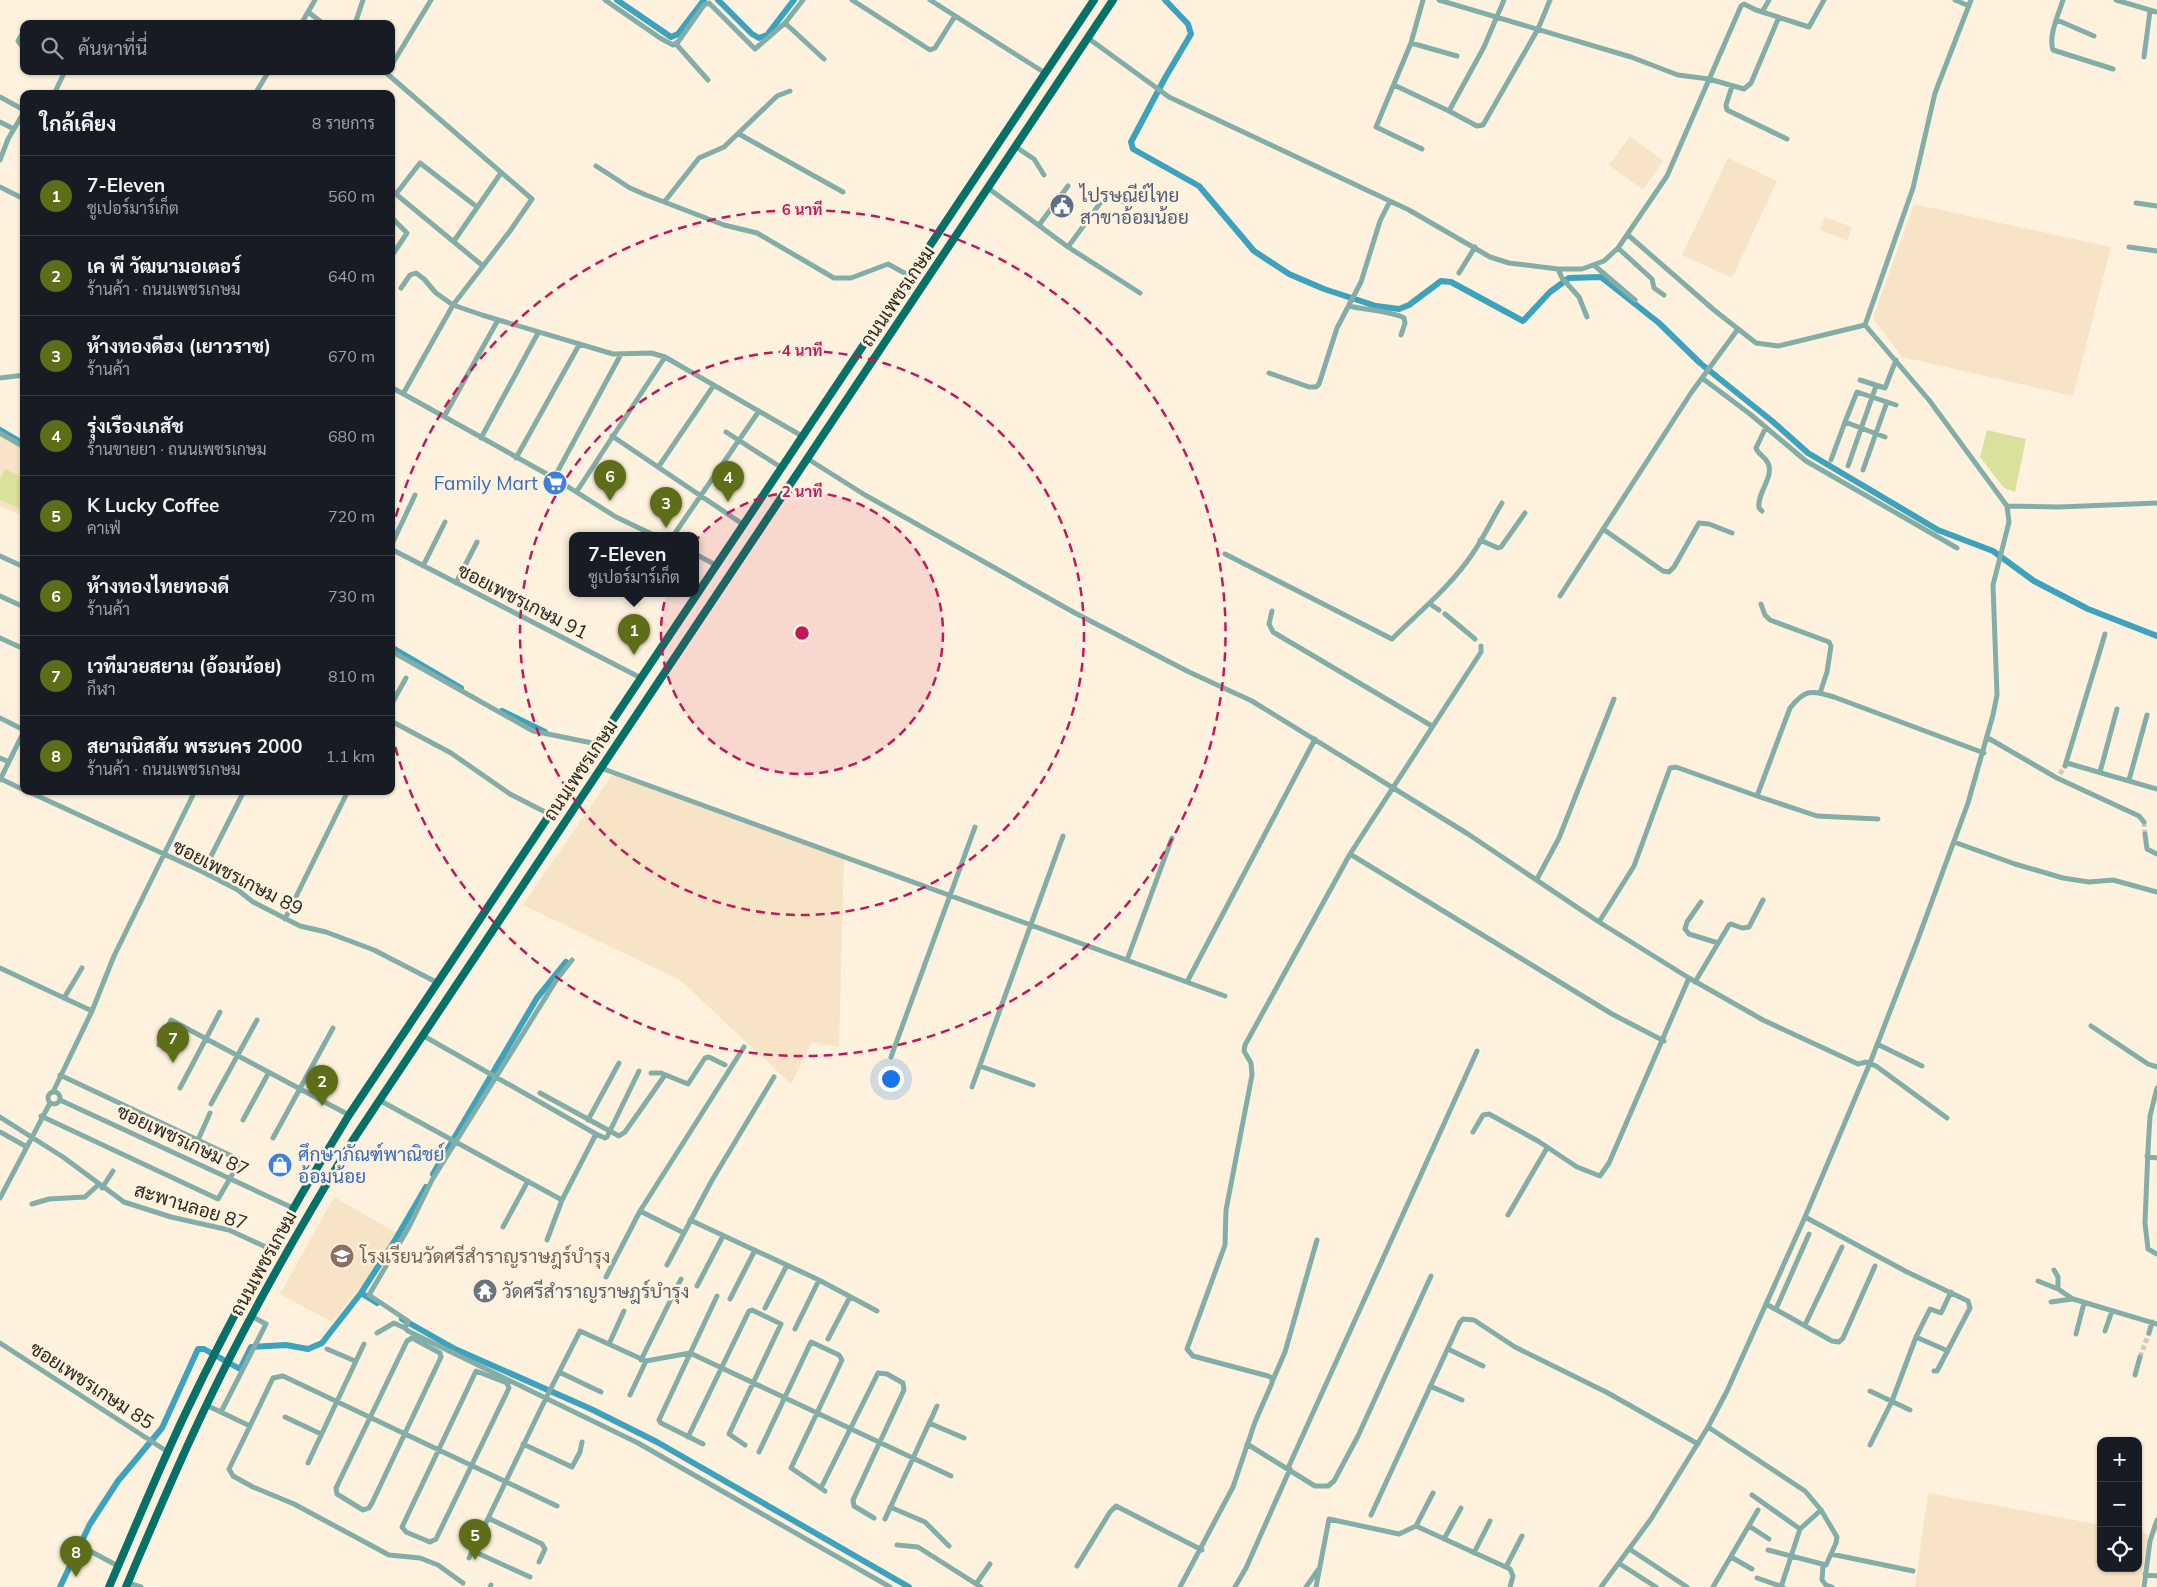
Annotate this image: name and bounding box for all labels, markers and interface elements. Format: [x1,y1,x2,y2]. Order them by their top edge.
search box [20,20,395,75]
icon: search [38,34,66,62]
text: ค้นหาที่นี่ [78,36,147,60]
text: ใกล้เคียง [40,110,116,136]
text: 8 รายการ [312,113,375,133]
text: 7-Eleven [87,173,165,197]
place label: ไปรษณีย์ไทย สาขาอ้อมน้อย [1078,183,1189,229]
text: 1 [51,186,61,206]
text: 560 m [328,186,375,206]
public building icon: ไปรษณีย์ไทย สาขาอ้อมน้อย [1049,193,1075,219]
text: ซูเปอร์มาร์เก็ต [87,198,179,218]
text: 6 นาที [782,200,822,219]
street label: ถนนเพชรเกษม [854,241,940,351]
text: เค พี วัฒนามอเตอร์ [87,254,241,278]
text: 2 [51,266,61,286]
text: 640 m [328,266,375,286]
text: ร้านค้า · ถนนเพชรเกษม [87,279,241,299]
text: ห้างทองดีฮง (เยาวราช) [87,334,271,358]
text: 4 นาที [782,341,822,360]
text: 3 [51,346,61,366]
text: 670 m [328,346,375,366]
text: ร้านค้า [87,359,130,379]
text: รุ่งเรืองเภสัช [87,414,184,438]
text: 4 [51,426,61,446]
text: 680 m [328,426,375,446]
text: ร้านขายยา · ถนนเพชรเกษม [87,439,267,459]
pin: 6 [594,460,626,501]
pin: 4 [712,461,744,502]
supermarket icon: Family Mart [542,470,568,496]
place label: Family Mart [434,471,538,495]
text: 2 นาที [782,482,822,501]
pin: 3 [650,487,682,528]
text: K Lucky Coffee [87,493,220,517]
text: 5 [51,506,61,526]
text: 720 m [328,506,375,526]
text: คาเฟ่ [87,518,121,538]
popup [569,532,699,597]
text: 7-Eleven [588,542,666,566]
street label: ซอยเพชรเกษม 91 [454,558,592,644]
text: ซูเปอร์มาร์เก็ต [588,567,680,587]
text: ห้างทองไทยทองดี [87,574,229,598]
text: 6 [51,586,61,606]
text: 730 m [328,586,375,606]
text: ร้านค้า [87,599,130,619]
pin: 1 [618,614,650,655]
centre of rings [793,624,811,642]
text: เวทีมวยสยาม (อ้อมน้อย) [87,654,282,678]
text: 7 [51,666,61,686]
text: 810 m [328,666,375,686]
text: กีฬา [87,679,116,699]
street label: ถนนเพชรเกษม [537,715,623,825]
text: สยามนิสสัน พระนคร 2000 [87,734,302,758]
text: 8 [51,746,61,766]
text: 1.1 km [326,746,375,766]
text: ร้านค้า · ถนนเพชรเกษม [87,759,241,779]
street label: ซอยเพชรเกษม 89 [169,834,307,920]
pin: 7 [157,1022,189,1063]
pin: 2 [306,1065,338,1106]
your location [878,1066,904,1092]
street label: ซอยเพชรเกษม 87 [113,1099,253,1181]
place label: ศึกษาภัณฑ์พาณิชย์ อ้อมน้อย [298,1142,444,1188]
shop icon: ศึกษาภัณฑ์พาณิชย์ อ้อมน้อย [267,1152,293,1178]
street label: สะพานลอย 87 [132,1177,250,1235]
street label: ถนนเพชรเกษม [224,1206,302,1320]
school or university icon: โรงเรียนวัดศรีสําราญราษฎร์บํารุง [329,1243,355,1269]
place label: โรงเรียนวัดศรีสําราญราษฎร์บํารุง [359,1244,611,1269]
temple icon: วัดศรีสําราญราษฎร์บํารุง [472,1278,498,1304]
place label: วัดศรีสําราญราษฎร์บํารุง [502,1279,689,1304]
street label: ซอยเพชรเกษม 85 [25,1336,159,1434]
map controls [2097,1437,2142,1572]
button: + [2097,1437,2142,1482]
button: − [2097,1482,2142,1527]
pin: 5 [459,1519,491,1560]
button: locate [2097,1527,2142,1572]
pin: 8 [60,1536,92,1577]

